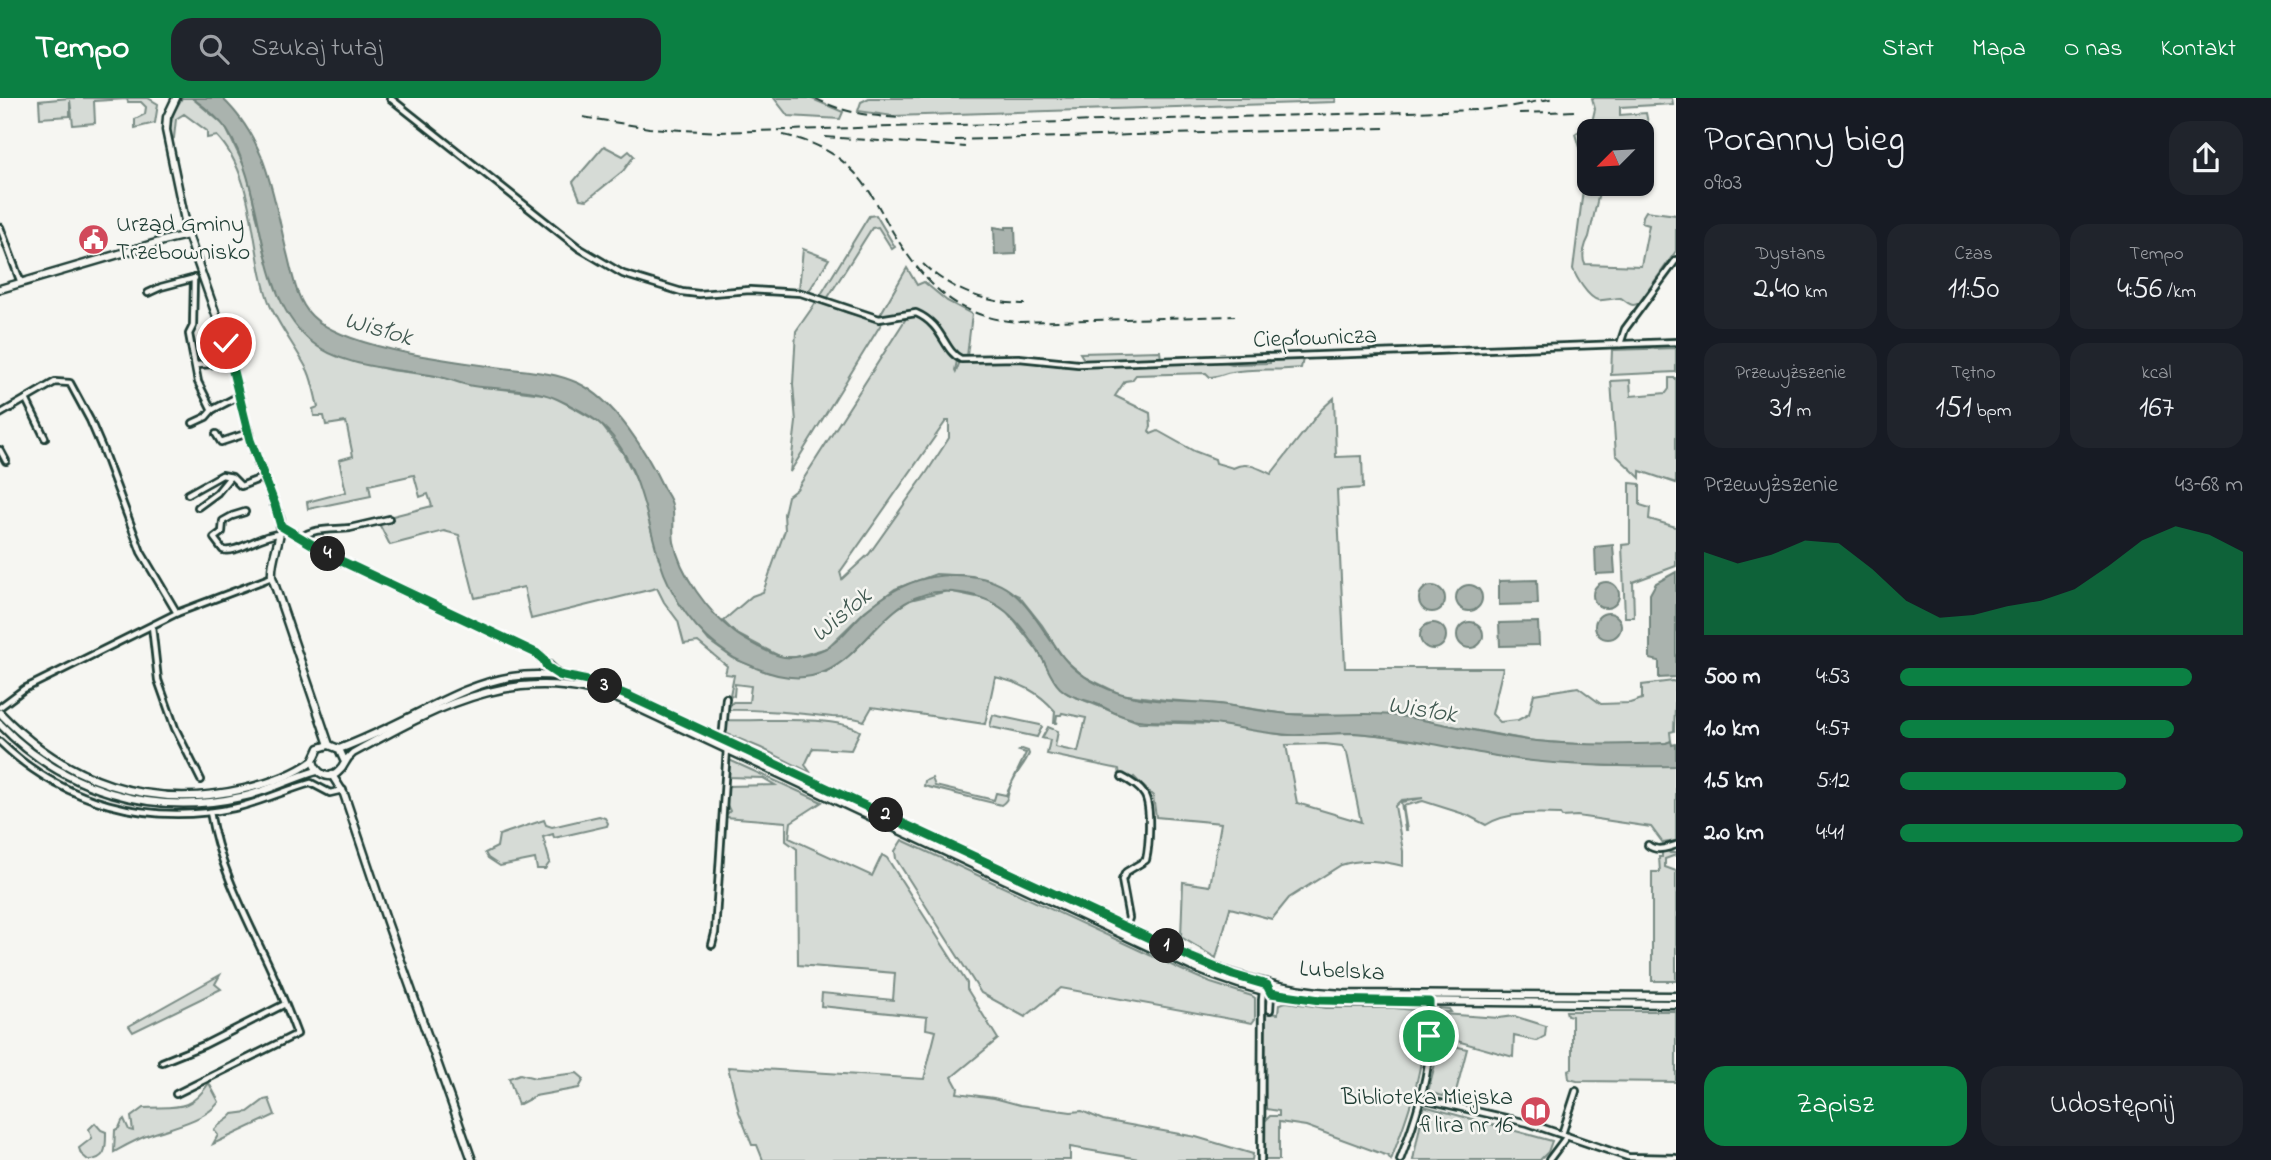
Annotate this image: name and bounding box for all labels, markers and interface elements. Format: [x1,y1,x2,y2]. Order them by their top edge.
search box [171,18,661,81]
text: Tempo [35,25,129,73]
icon: search [195,30,233,68]
text: Szukaj tutaj [251,30,382,68]
text: Start [1882,32,1934,67]
text: Mapa [1972,32,2026,67]
text: O nas [2064,32,2122,67]
text: Kontakt [2160,32,2236,67]
text: Poranny bieg [1704,113,1905,169]
north arrow [1577,119,1654,196]
map controls [1577,119,1654,196]
button: share [2169,121,2243,195]
text: 09:03 [1704,167,1742,200]
place label: Urząd Gminy Trzebownisko [116,208,250,271]
public building icon: Urząd Gminy Trzebownisko [76,222,110,256]
text: Dystans [1756,241,1825,268]
text: Czas [1954,241,1993,268]
text: Tempo [2129,241,2184,268]
text: 2.40 [1753,268,1800,312]
text: 11:50 [1948,268,1999,312]
text: 4:56 [2117,268,2162,312]
text: km [1800,279,1828,306]
text: /km [2162,279,2196,306]
water label: Wisłok [339,302,418,358]
pin [196,313,256,373]
street label: Ciepłownicza [1252,319,1378,359]
icon: check [207,324,245,362]
text: Przewyższenie [1735,360,1846,387]
text: Tętno [1951,360,1996,387]
text: kcal [2141,360,2172,387]
text: 31 [1770,387,1792,431]
text: 151 [1935,387,1972,431]
text: 167 [2139,387,2174,431]
text: m [1792,398,1811,425]
text: bpm [1972,398,2012,425]
text: Przewyższenie [1704,469,1838,502]
text: 43–68 m [2175,469,2243,502]
pin: 4 [310,536,346,572]
text: 4 [324,540,331,567]
water label: Wisłok [803,578,882,653]
text: 500 m [1704,661,1761,694]
text: 4:53 [1816,661,1850,694]
pin: 3 [588,668,622,704]
text: 3 [601,672,608,699]
water label: Wisłok [1385,687,1461,735]
text: 1.0 km [1704,713,1760,746]
text: 4:57 [1816,713,1850,746]
text: 1.5 km [1704,765,1763,798]
text: 5:12 [1816,765,1850,798]
pin: 2 [868,798,903,832]
text: 2 [881,801,890,828]
text: 2.0 km [1704,817,1764,850]
text: 4:41 [1816,817,1844,850]
pin: 1 [1150,928,1184,964]
text: 1 [1163,932,1170,959]
street label: Lubelska [1298,952,1386,992]
pin [1399,1006,1459,1066]
icon: arrive [1410,1017,1448,1055]
button: Zapisz [1704,1066,1967,1146]
button: Udostępnij [1981,1066,2243,1146]
place label: Biblioteka Miejska filira nr 16 [1340,1081,1513,1144]
library icon: Biblioteka Miejska filira nr 16 [1519,1095,1553,1129]

